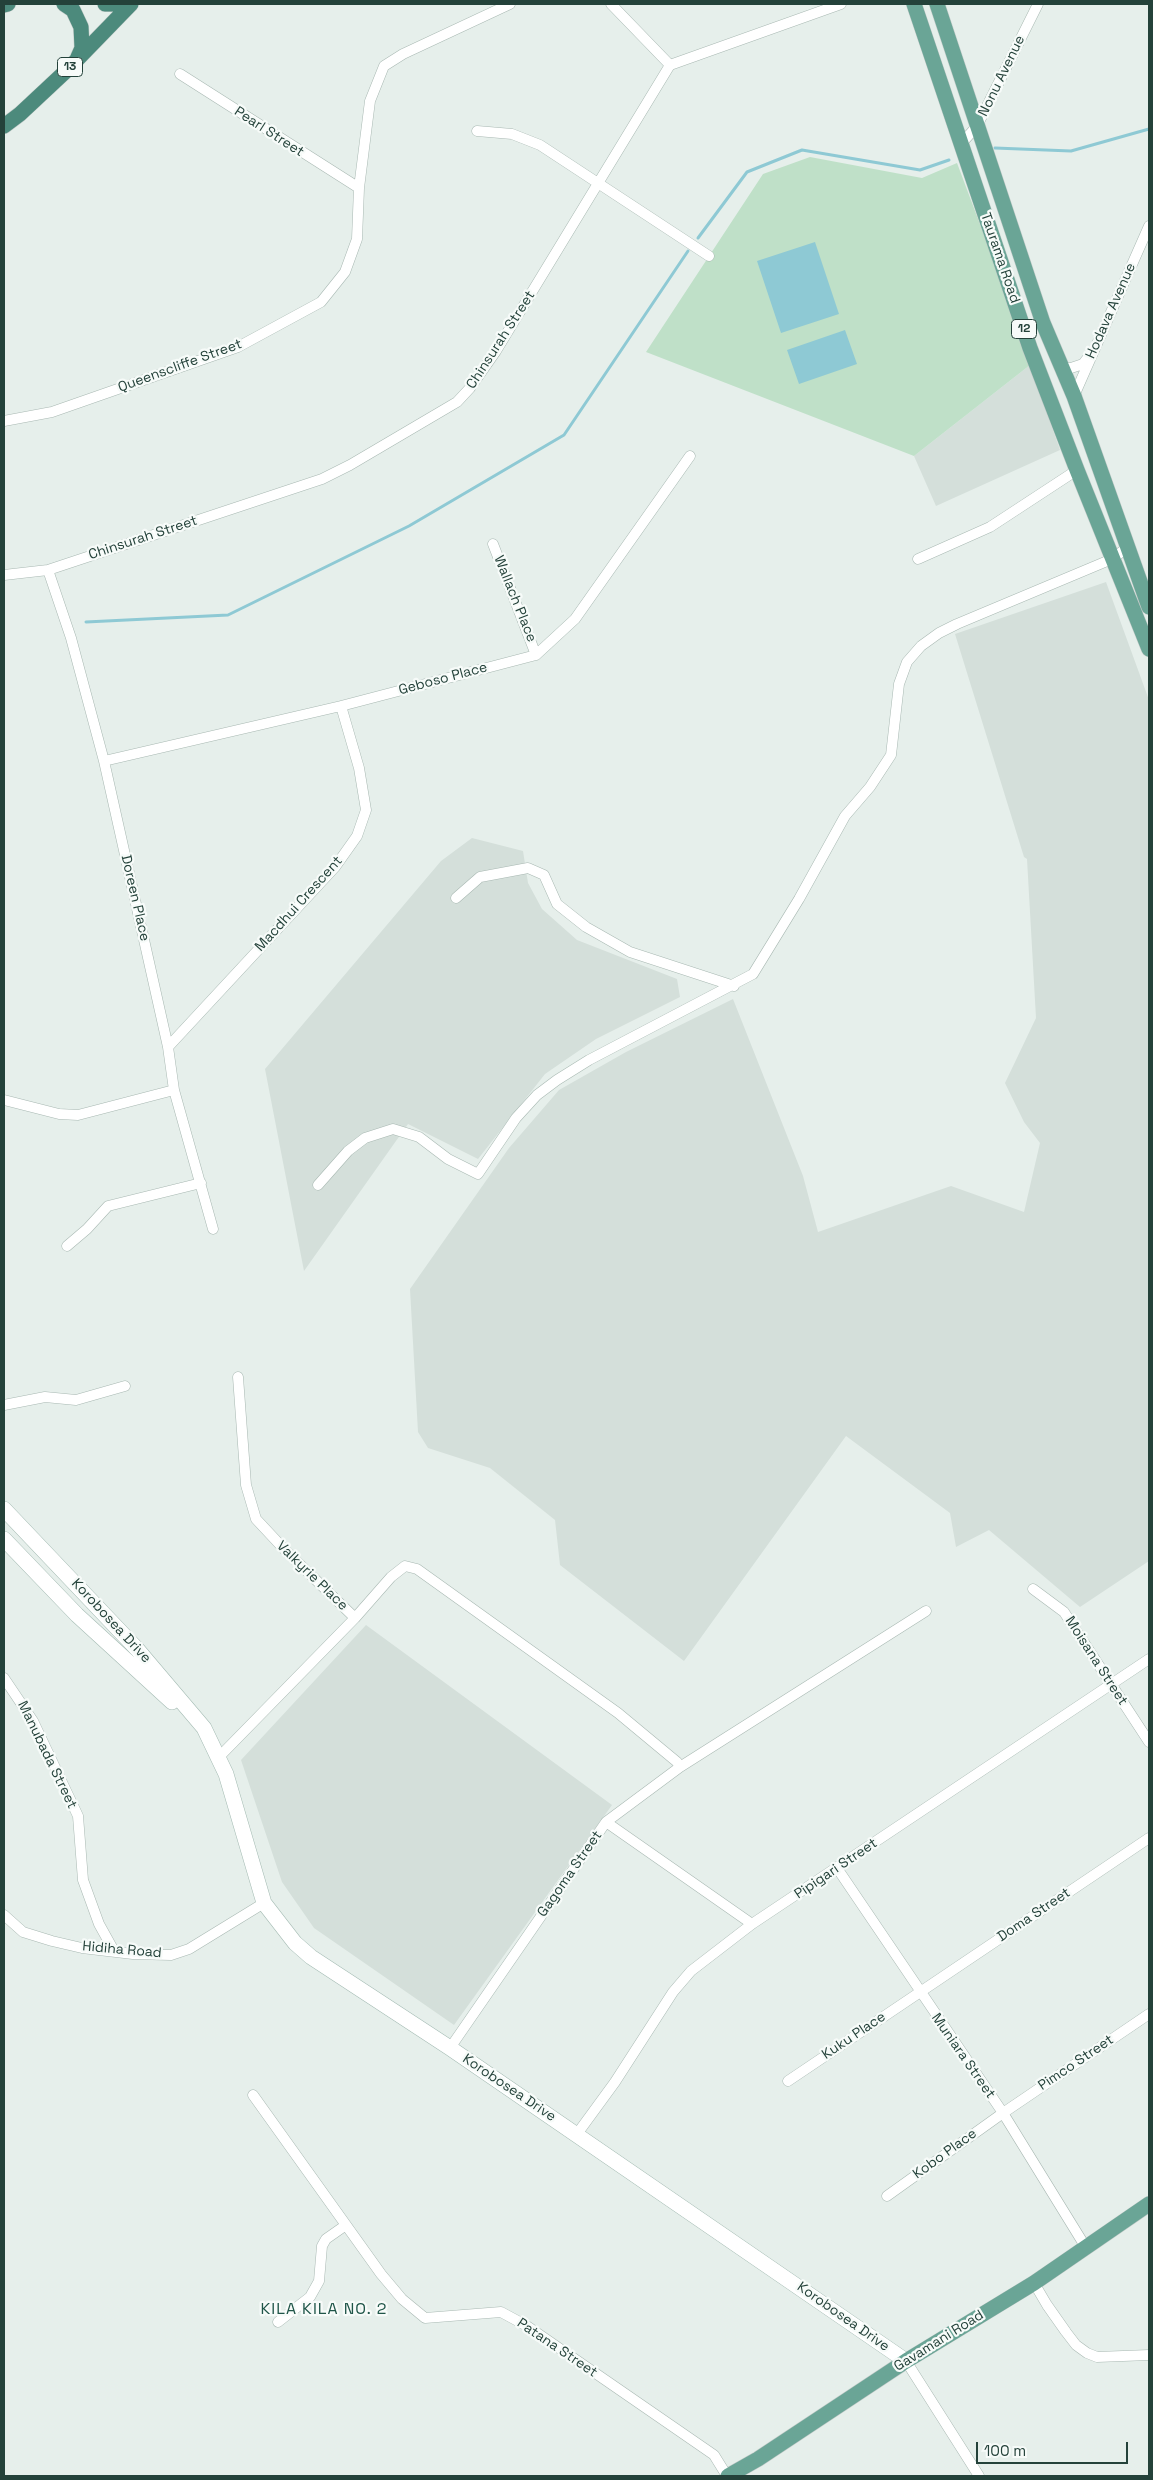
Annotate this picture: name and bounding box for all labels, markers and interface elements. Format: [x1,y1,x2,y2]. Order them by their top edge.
street label: Nonu Avenue [975,33,1029,119]
road number: 13 [58,58,82,76]
street label: Pearl Street [231,103,307,161]
street label: Taurama Road [977,211,1023,305]
street label: Hodava Avenue [1082,261,1140,361]
street label: Chinsurah Street [463,288,539,392]
road number: 12 [1012,320,1036,338]
street label: Queenscliffe Street [116,336,244,396]
street label: Chinsurah Street [86,512,200,564]
street label: Wallach Place [490,553,540,645]
street label: Geboso Place [397,659,489,699]
street label: Doreen Place [117,853,153,943]
street label: Macdhui Crescent [252,853,346,955]
street label: Valkyrie Place [273,1538,351,1614]
street label: Korobosea Drive [68,1575,154,1667]
street label: Moisana Street [1061,1613,1131,1709]
street label: Manubada Street [14,1699,80,1811]
street label: Gagoma Street [534,1828,606,1920]
street label: Pipigari Street [791,1835,881,1903]
street label: Doma Street [994,1884,1074,1946]
street label: Hidiha Road [82,1938,162,1962]
street label: Kuku Place [819,2009,889,2063]
street label: Muniara Street [927,2010,999,2102]
street label: Pimco Street [1035,2032,1117,2094]
street label: Korobosea Drive [459,2051,559,2125]
street label: Kobo Place [910,2125,980,2183]
street label: Korobosea Drive [793,2279,893,2355]
district label: KILA KILA NO. 2 [259,2300,389,2320]
street label: Gavamani Road [891,2307,987,2375]
street label: Patana Street [514,2315,600,2381]
scale bar [978,2432,1130,2464]
text: 100 m [984,2441,1026,2460]

